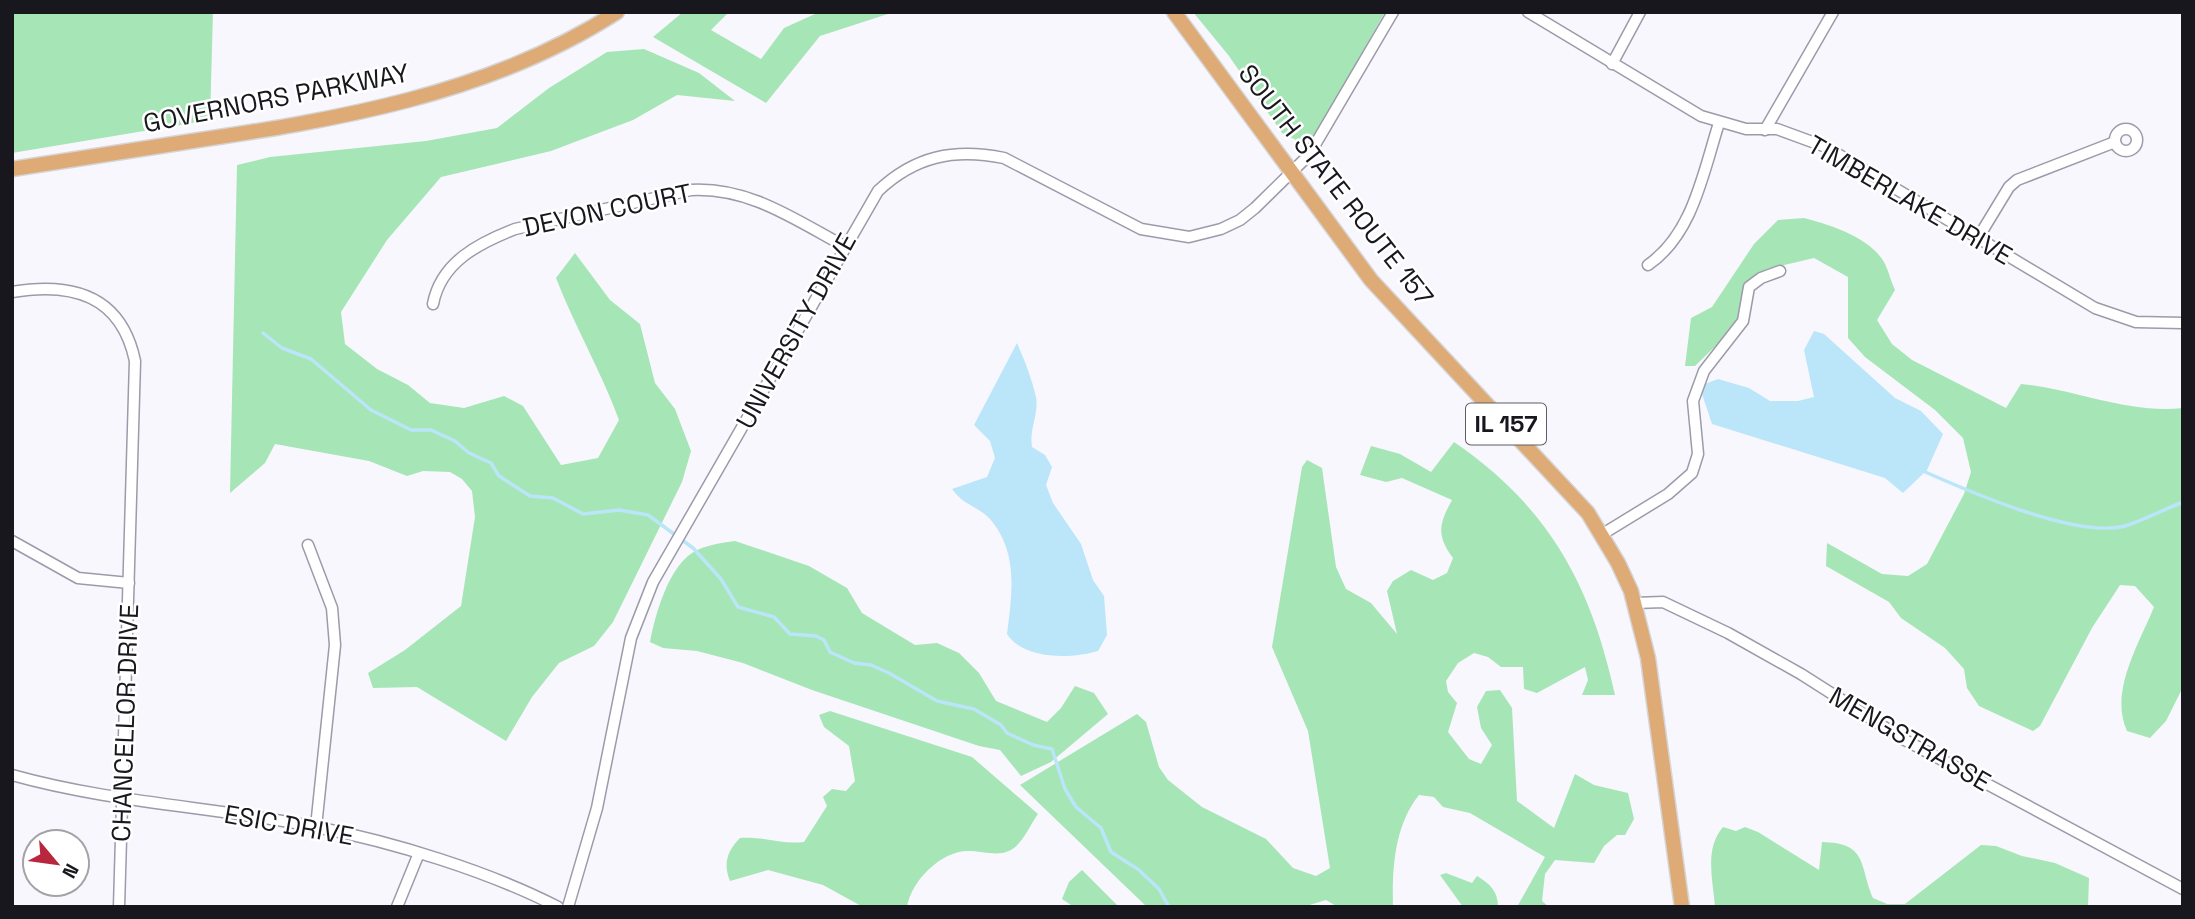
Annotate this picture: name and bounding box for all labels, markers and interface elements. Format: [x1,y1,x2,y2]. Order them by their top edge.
street label: GOVERNORS PARKWAY [140,56,412,140]
street label: SOUTH STATE ROUTE 157 [1231,57,1441,313]
street label: TIMBERLAKE DRIVE [1802,128,2018,272]
street label: DEVON COURT [519,176,695,244]
street label: UNIVERSITY DRIVE [728,227,864,435]
road number: IL 157 [1466,404,1546,444]
street label: CHANCELLOR DRIVE [104,604,146,842]
street label: MENGSTRASSE [1823,679,1997,799]
street label: ESIC DRIVE [222,797,356,853]
north arrow [21,828,91,898]
text: N [56,859,84,883]

